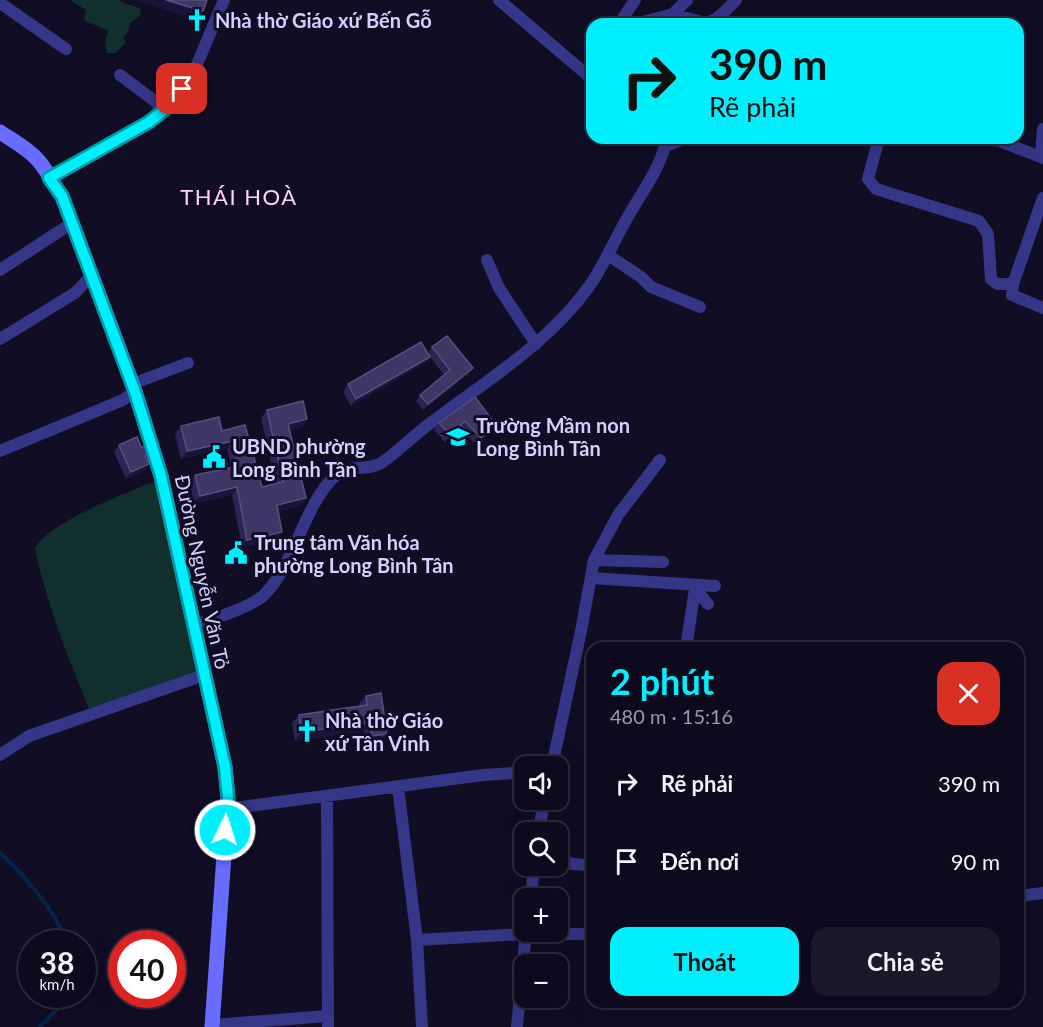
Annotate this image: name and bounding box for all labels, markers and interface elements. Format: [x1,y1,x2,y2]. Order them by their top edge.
church icon: Nhà thờ Giáo xứ Bến Gỗ [184,7,210,33]
place label: Nhà thờ Giáo xứ Bến Gỗ [215,8,432,32]
text: 390 m [709,39,827,89]
icon: right [610,42,688,120]
pin [156,63,207,114]
icon: arrive [165,72,198,105]
text: Rẽ phải [709,90,796,123]
district label: THÁI HOÀ [180,183,298,210]
place label: Trường Mầm non Long Bình Tân [476,413,630,460]
school or university icon: Trường Mầm non Long Bình Tân [445,424,471,450]
place label: UBND phường Long Bình Tân [232,434,366,481]
public building icon: UBND phường Long Bình Tân [201,444,227,470]
street label: Đường Nguyễn Văn Tỏ [171,473,235,671]
place label: Trung tâm Văn hóa phường Long Bình Tân [254,530,454,577]
public building icon: Trung tâm Văn hóa phường Long Bình Tân [223,540,249,566]
text: 2 phút [610,659,714,703]
button: close [937,662,1000,725]
text: 480 m · 15:16 [610,704,733,728]
place label: Nhà thờ Giáo xứ Tân Vinh [325,708,443,755]
church icon: Nhà thờ Giáo xứ Tân Vinh [294,718,320,744]
map controls [514,756,568,1008]
button: sound [514,756,568,810]
icon: right [610,767,643,800]
text: Rẽ phải [661,770,733,797]
text: 390 m [938,770,1000,797]
position arrow [193,798,257,862]
button: search [514,822,568,876]
icon: arrive [610,845,643,878]
text: Đến nơi [661,848,739,875]
text: 90 m [951,848,1000,875]
button: + [514,888,568,942]
button: Thoát [610,927,799,996]
button: Chia sẻ [811,927,1000,996]
speed limit sign: 40 [108,930,186,1008]
text: 38 [40,944,74,980]
button: − [514,954,568,1008]
text: km/h [39,975,75,993]

